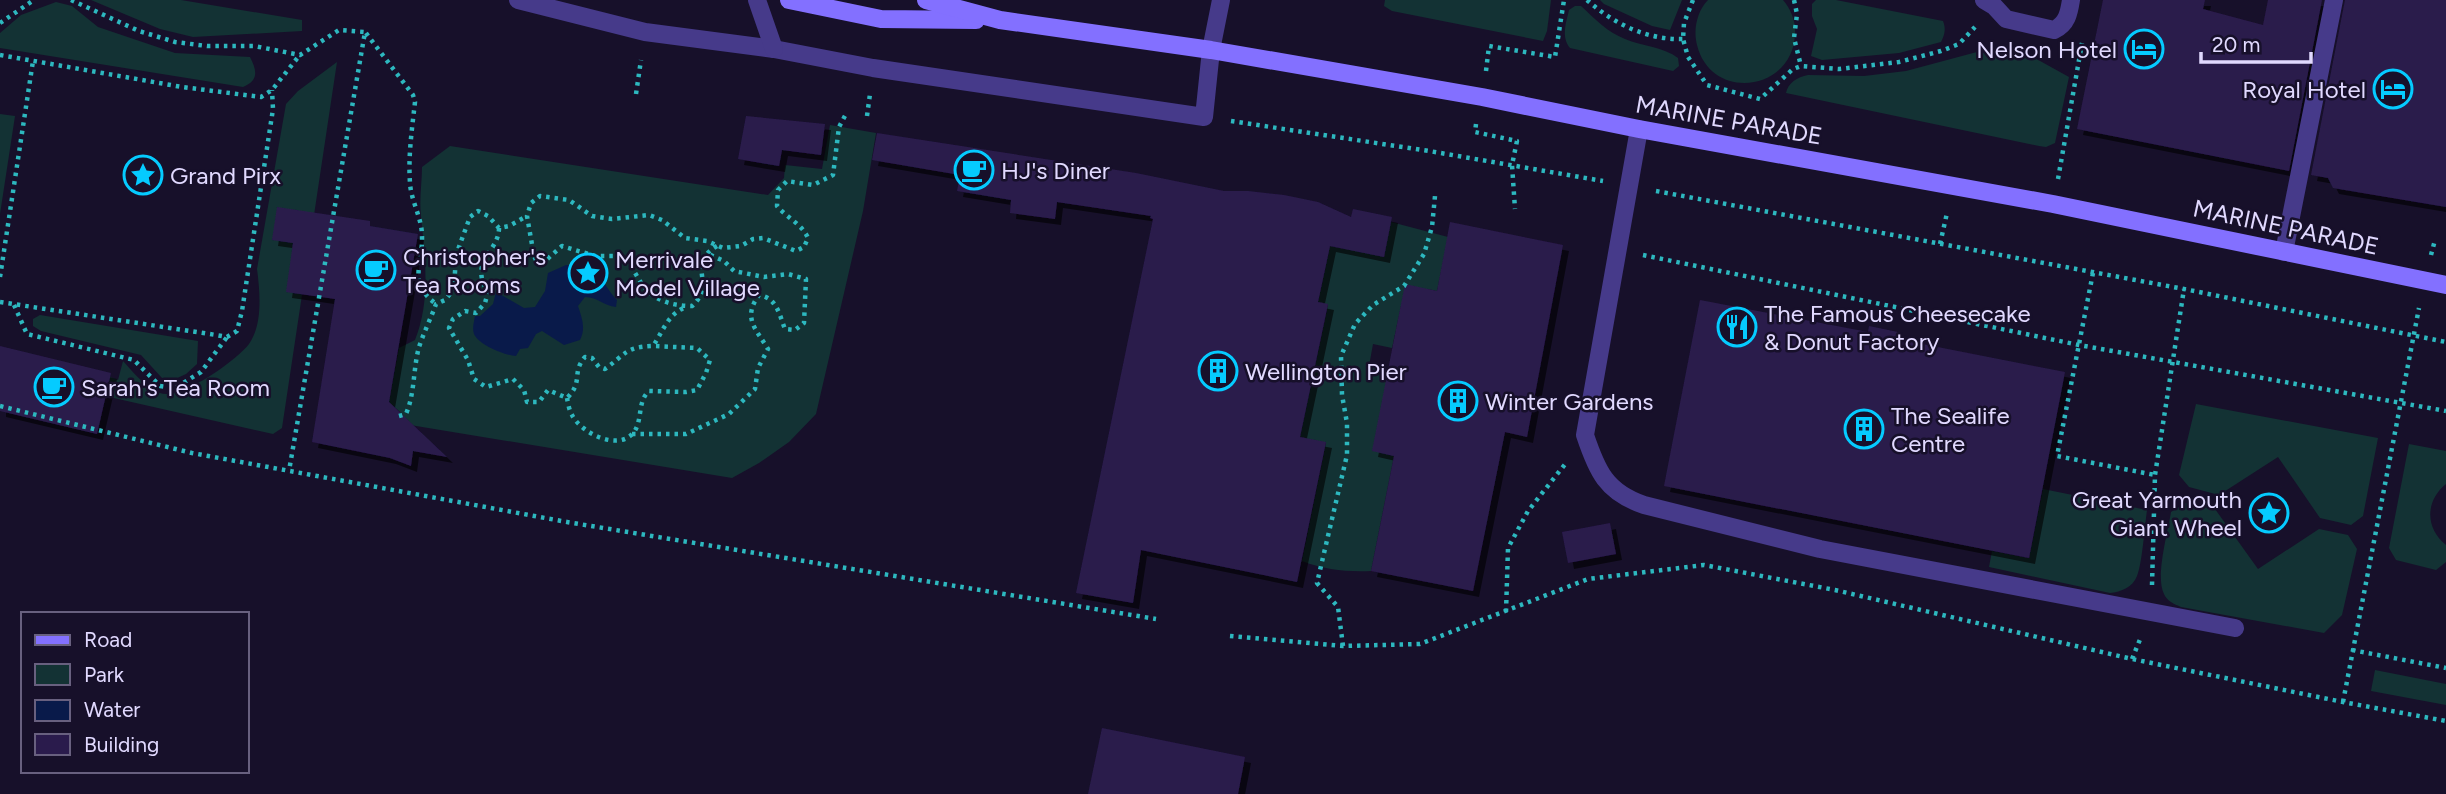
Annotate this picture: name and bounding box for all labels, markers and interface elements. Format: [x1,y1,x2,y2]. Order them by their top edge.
scale bar [2201,21,2311,65]
hotel icon: Nelson Hotel [2123,28,2165,70]
text: 20 m [2212,32,2260,57]
place label: Nelson Hotel [1976,35,2117,64]
hotel icon: Royal Hotel [2372,68,2414,110]
place label: Royal Hotel [2242,75,2366,104]
street label: MARINE PARADE [1633,89,1825,151]
cafe icon: HJ's Diner [953,149,995,191]
place icon: Grand Pirx [122,154,164,196]
place label: HJ's Diner [1001,156,1110,185]
place label: Grand Pirx [170,161,282,190]
street label: MARINE PARADE [2191,193,2381,261]
place label: Christopher's Tea Rooms [403,242,546,299]
place label: Merrivale Model Village [615,245,760,302]
cafe icon: Christopher's Tea Rooms [355,249,397,291]
place icon: Merrivale Model Village [567,252,609,294]
place label: The Famous Cheesecake & Donut Factory [1764,299,2031,356]
restaurant icon: The Famous Cheesecake & Donut Factory [1716,306,1758,348]
building icon: Wellington Pier [1197,350,1239,392]
place label: Wellington Pier [1245,357,1407,386]
cafe icon: Sarah's Tea Room [33,366,75,408]
place label: Sarah's Tea Room [81,373,270,402]
building icon: Winter Gardens [1437,380,1479,422]
place label: Winter Gardens [1485,387,1654,416]
place label: The Sealife Centre [1891,401,2009,458]
building icon: The Sealife Centre [1843,408,1885,450]
place label: Great Yarmouth Giant Wheel [2072,485,2242,542]
place icon: Great Yarmouth Giant Wheel [2248,492,2290,534]
legend [21,612,248,773]
text: Road [84,627,132,652]
text: Park [84,662,125,687]
text: Water [84,697,140,722]
text: Building [84,732,159,757]

